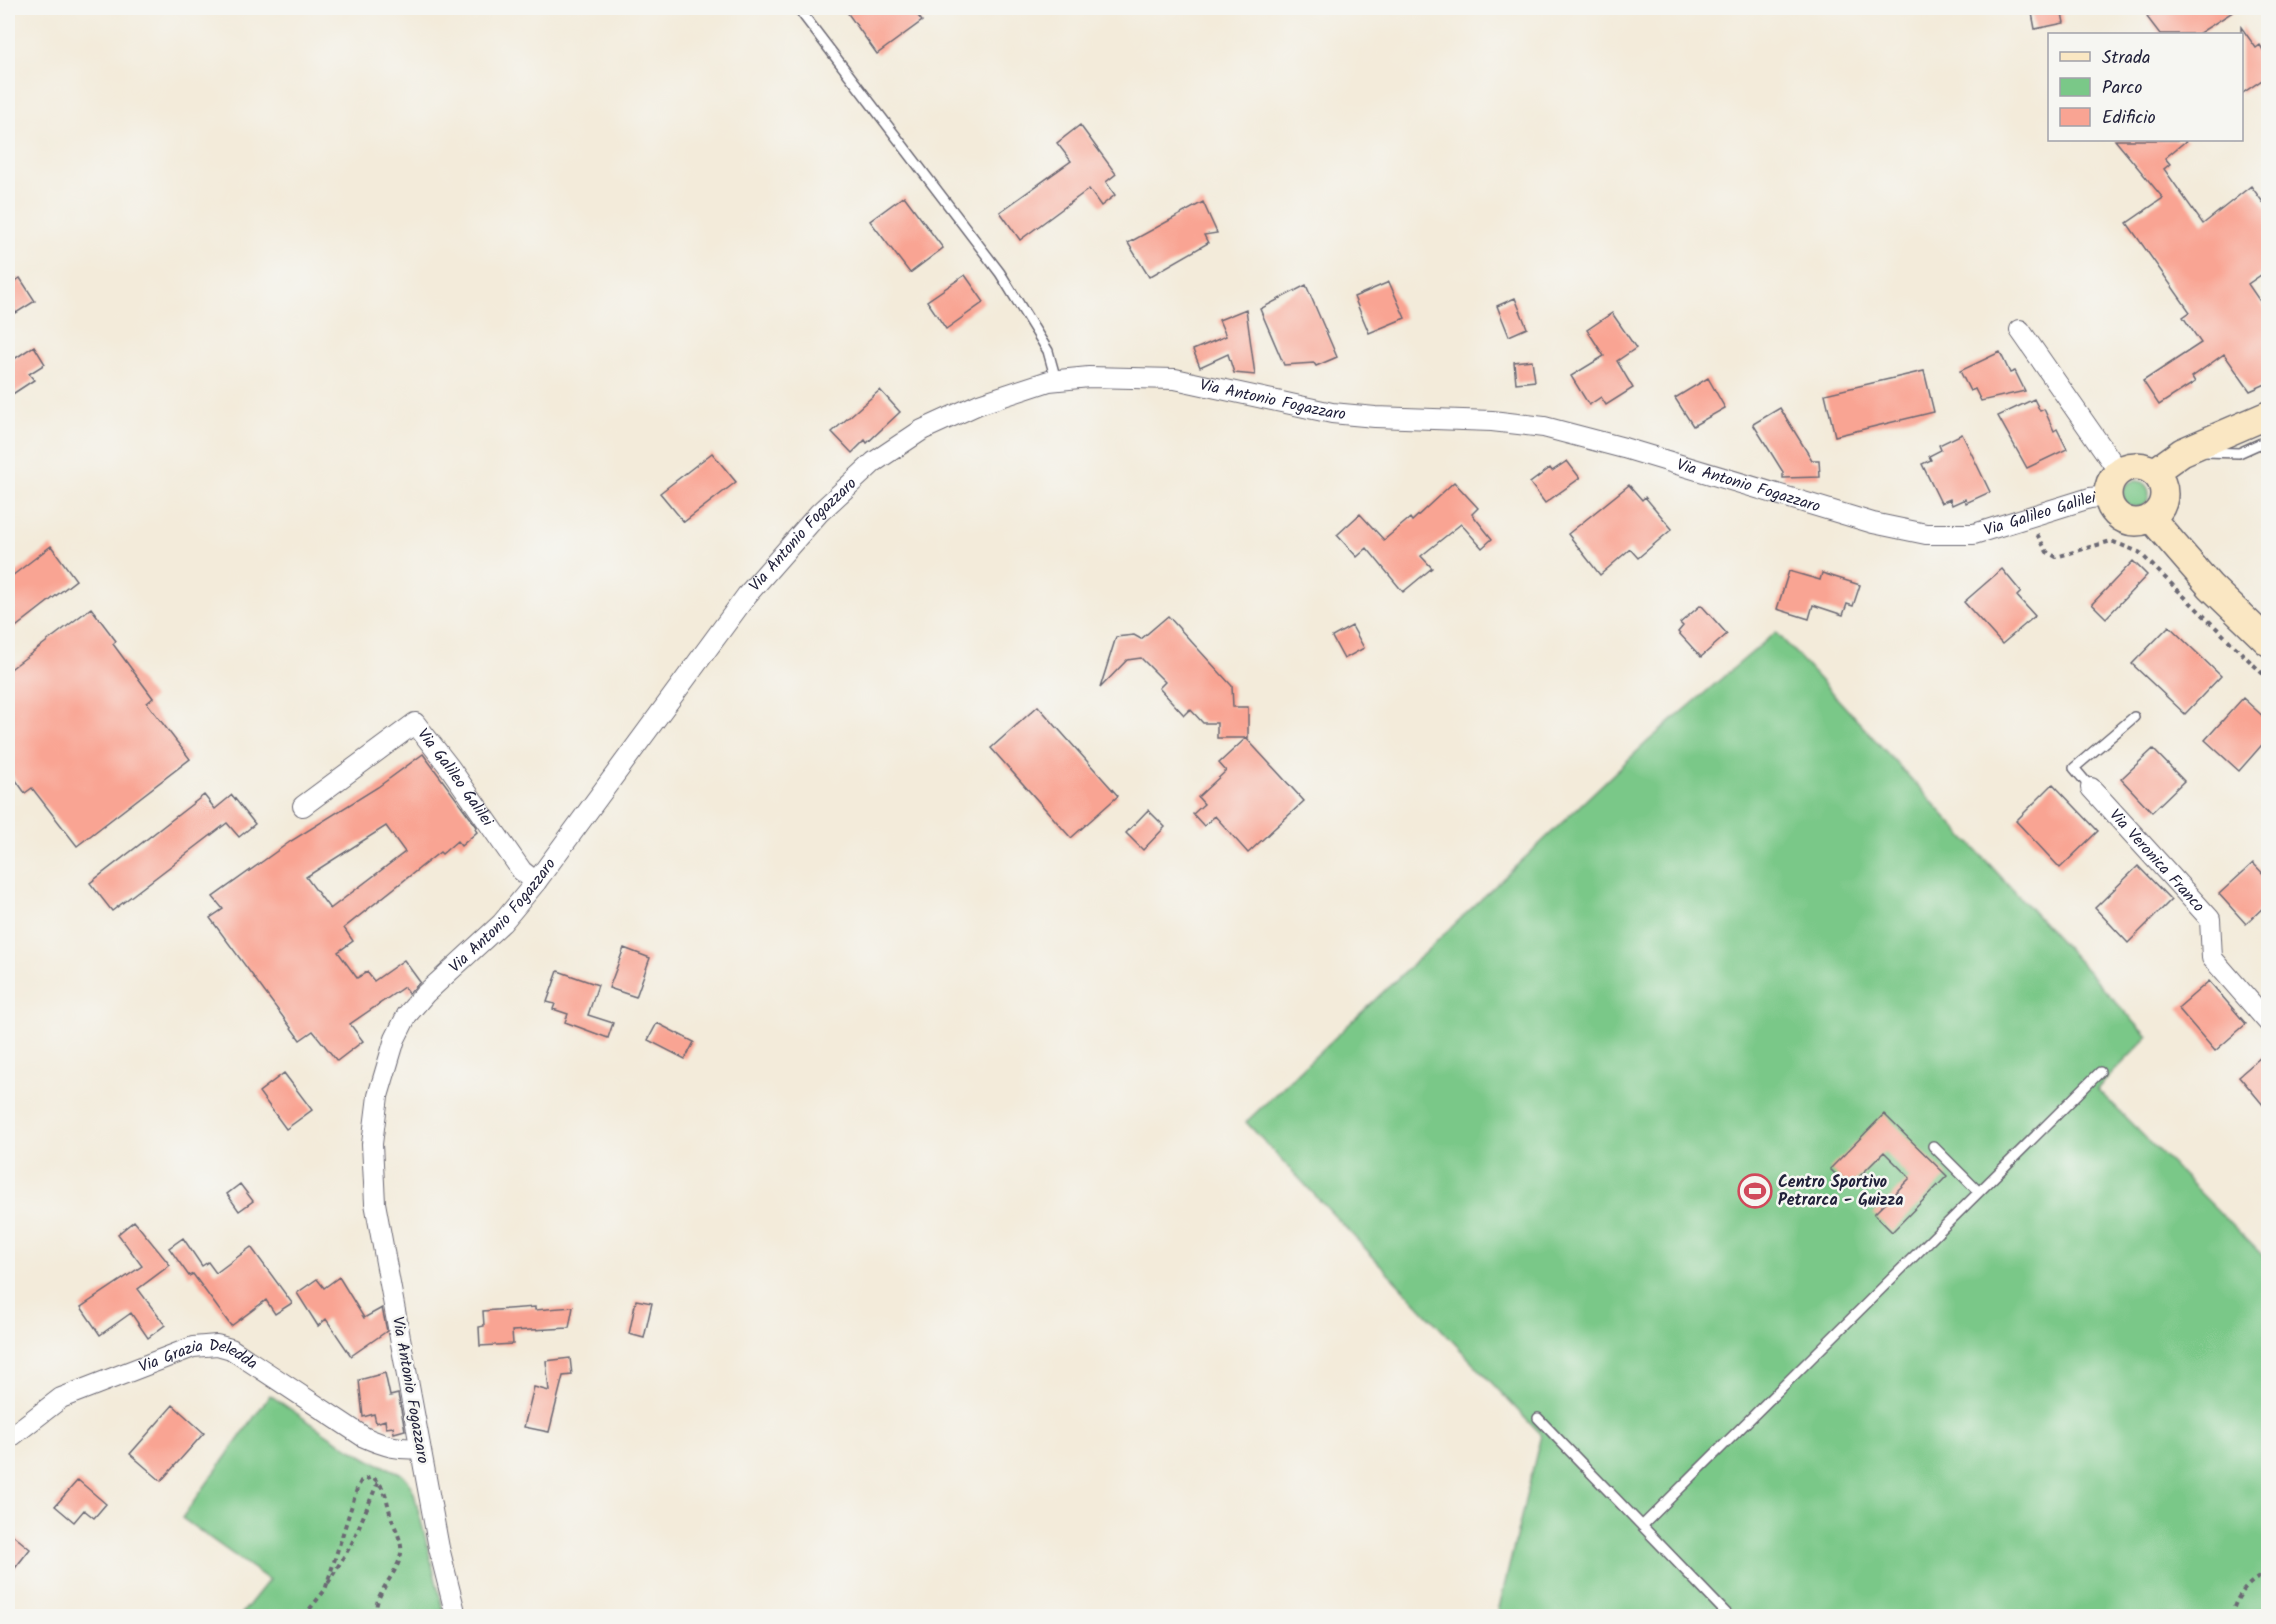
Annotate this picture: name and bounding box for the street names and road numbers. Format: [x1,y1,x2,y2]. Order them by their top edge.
street label: Via Antonio Fogazzaro [1197,372,1347,427]
street label: Via Antonio Fogazzaro [1674,452,1823,519]
street label: Via Antonio Fogazzaro [743,471,862,597]
street label: Via Galileo Galilei [1981,485,2098,543]
street label: Via Galileo Galilei [411,723,500,832]
street label: Via Veronica Franco [2103,803,2211,918]
street label: Via Antonio Fogazzaro [443,853,562,979]
street label: Via Antonio Fogazzaro [385,1315,435,1465]
street label: Via Grazia Deledda [135,1360,261,1380]

